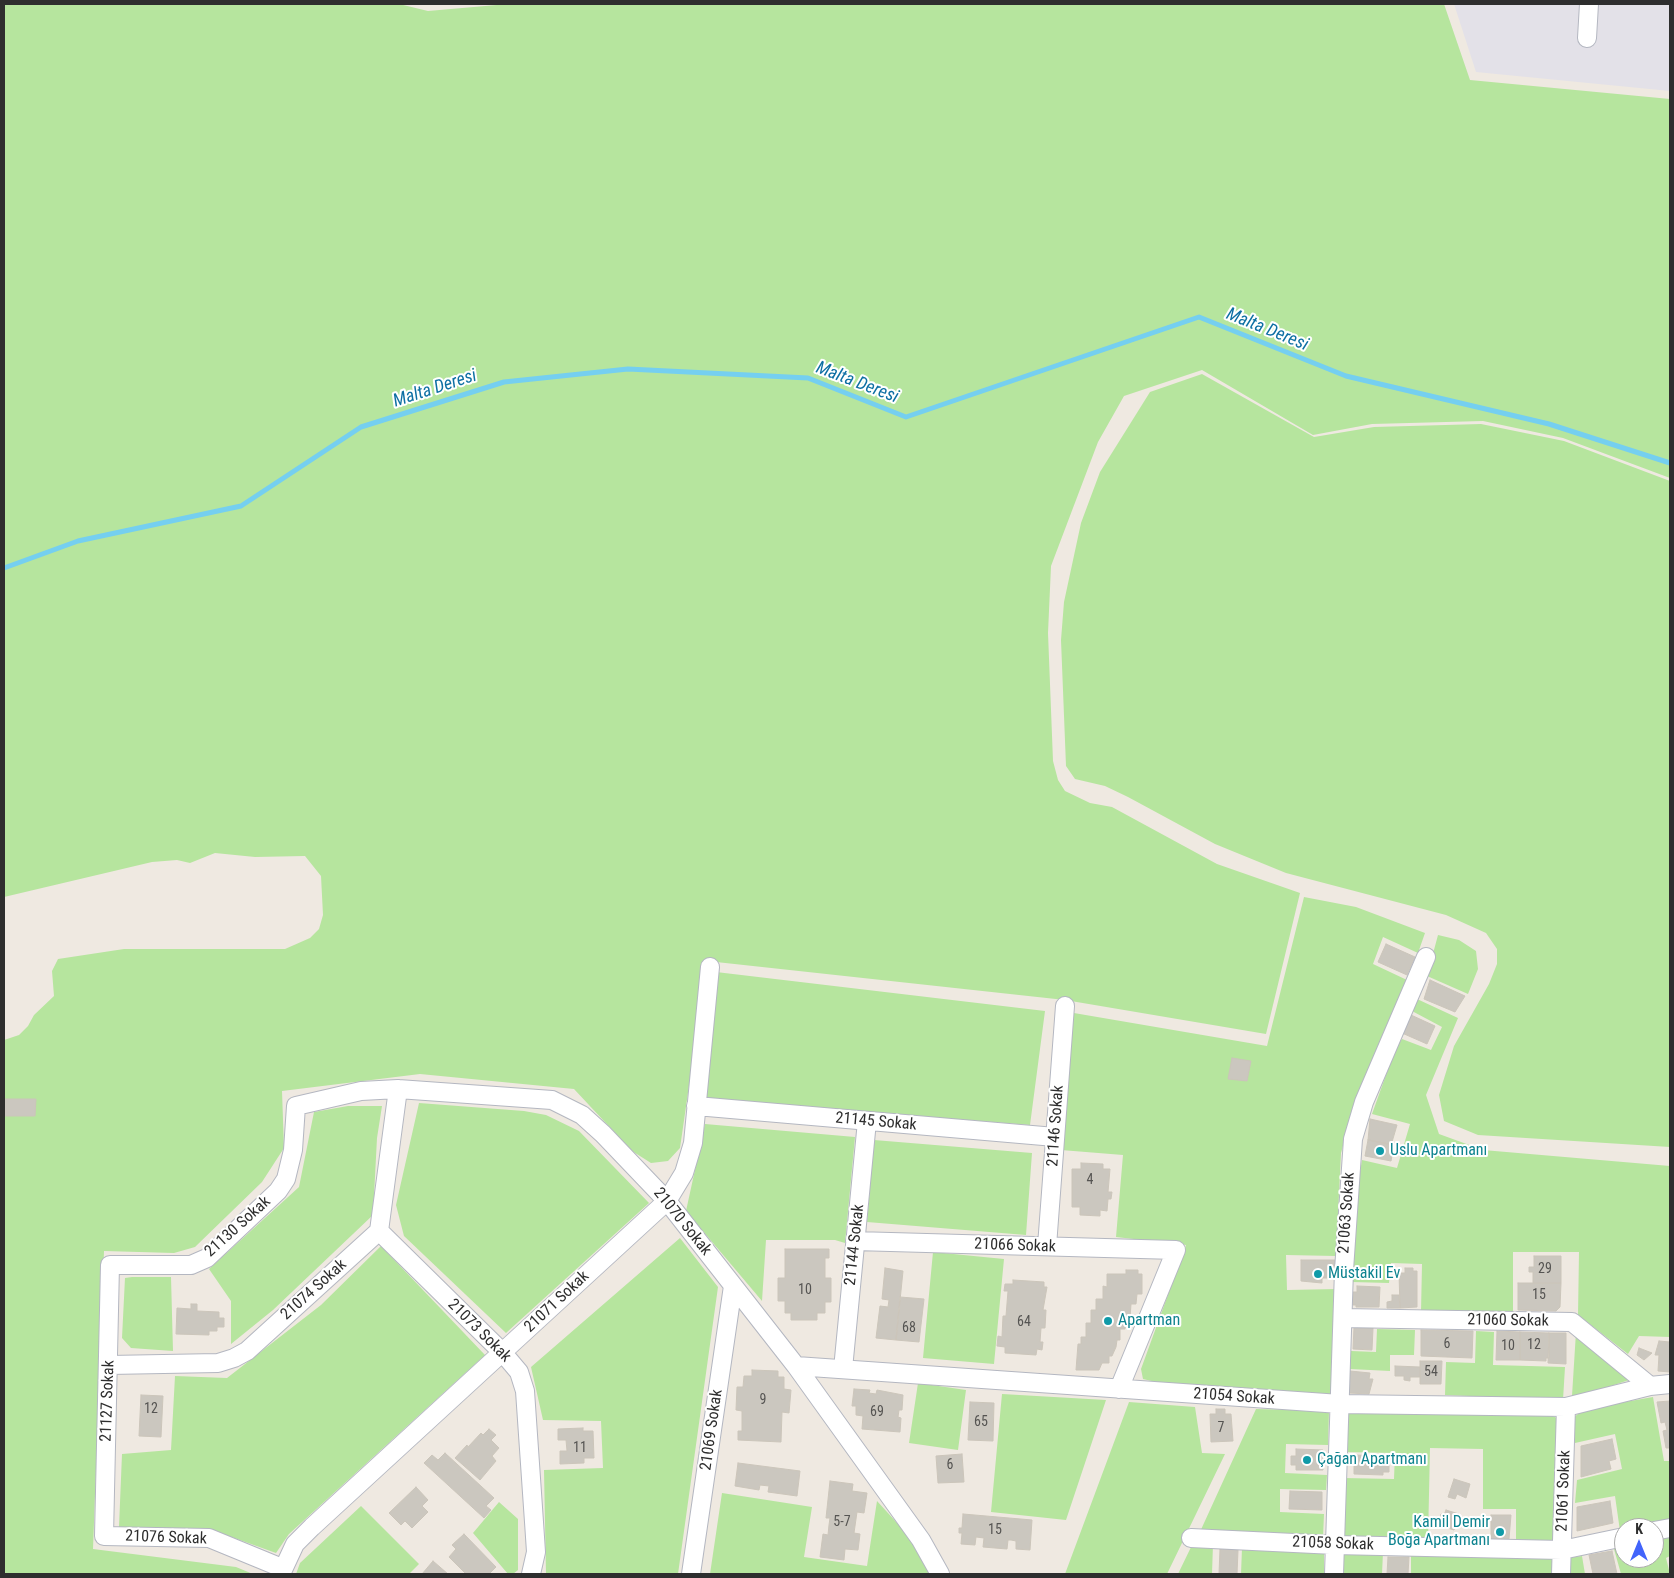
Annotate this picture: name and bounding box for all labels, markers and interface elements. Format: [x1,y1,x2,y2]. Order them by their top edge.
water label: Malta Deresi [1223,304,1311,356]
water label: Malta Deresi [813,357,901,409]
water label: Malta Deresi [390,365,480,413]
street label: 21146 Sokak [1044,1085,1068,1167]
street label: 21145 Sokak [835,1109,917,1135]
place label: Uslu Apartmanı [1390,1141,1487,1161]
marker: Uslu Apartmanı [1374,1145,1386,1157]
house number: 4 [1087,1172,1093,1188]
street label: 21063 Sokak [1335,1172,1359,1254]
street label: 21070 Sokak [649,1184,715,1260]
street label: 21130 Sokak [201,1193,275,1261]
street label: 21144 Sokak [841,1203,869,1287]
street label: 21066 Sokak [974,1235,1056,1257]
street label: 21074 Sokak [277,1256,351,1324]
house number: 29 [1538,1261,1552,1277]
place label: Müstakil Ev [1328,1264,1400,1284]
street label: 21071 Sokak [521,1267,593,1337]
marker: Müstakil Ev [1312,1268,1324,1280]
house number: 10 [798,1282,812,1298]
house number: 15 [1532,1287,1546,1303]
street label: 21073 Sokak [443,1295,515,1367]
place label: Apartman [1118,1311,1180,1331]
street label: 21060 Sokak [1467,1311,1549,1331]
house number: 64 [1017,1314,1031,1330]
marker: Apartman [1102,1315,1114,1327]
house number: 68 [902,1320,916,1336]
house number: 6 [1444,1336,1450,1352]
house number: 12 [1527,1337,1541,1353]
house number: 10 [1501,1338,1515,1354]
street label: 21127 Sokak [97,1360,119,1442]
house number: 54 [1424,1364,1438,1380]
street label: 21054 Sokak [1193,1385,1275,1409]
street label: 21069 Sokak [697,1388,727,1472]
house number: 9 [760,1392,766,1408]
house number: 12 [144,1401,158,1417]
house number: 69 [870,1404,884,1420]
house number: 65 [974,1414,988,1430]
house number: 7 [1218,1420,1224,1436]
house number: 11 [573,1440,587,1456]
place label: Çağan Apartmanı [1317,1450,1427,1470]
street label: 21061 Sokak [1553,1450,1575,1532]
marker: Çağan Apartmanı [1301,1454,1313,1466]
house number: 6 [947,1457,953,1473]
place label: Kamil Demir Boğa Apartmanı [1388,1513,1490,1551]
house number: 5-7 [833,1514,851,1530]
north arrow [1614,1518,1664,1568]
text: K [1635,1521,1643,1537]
house number: 15 [988,1522,1002,1538]
marker: Kamil Demir Boğa Apartmanı [1494,1526,1506,1538]
street label: 21076 Sokak [125,1527,207,1549]
street label: 21058 Sokak [1292,1533,1374,1555]

